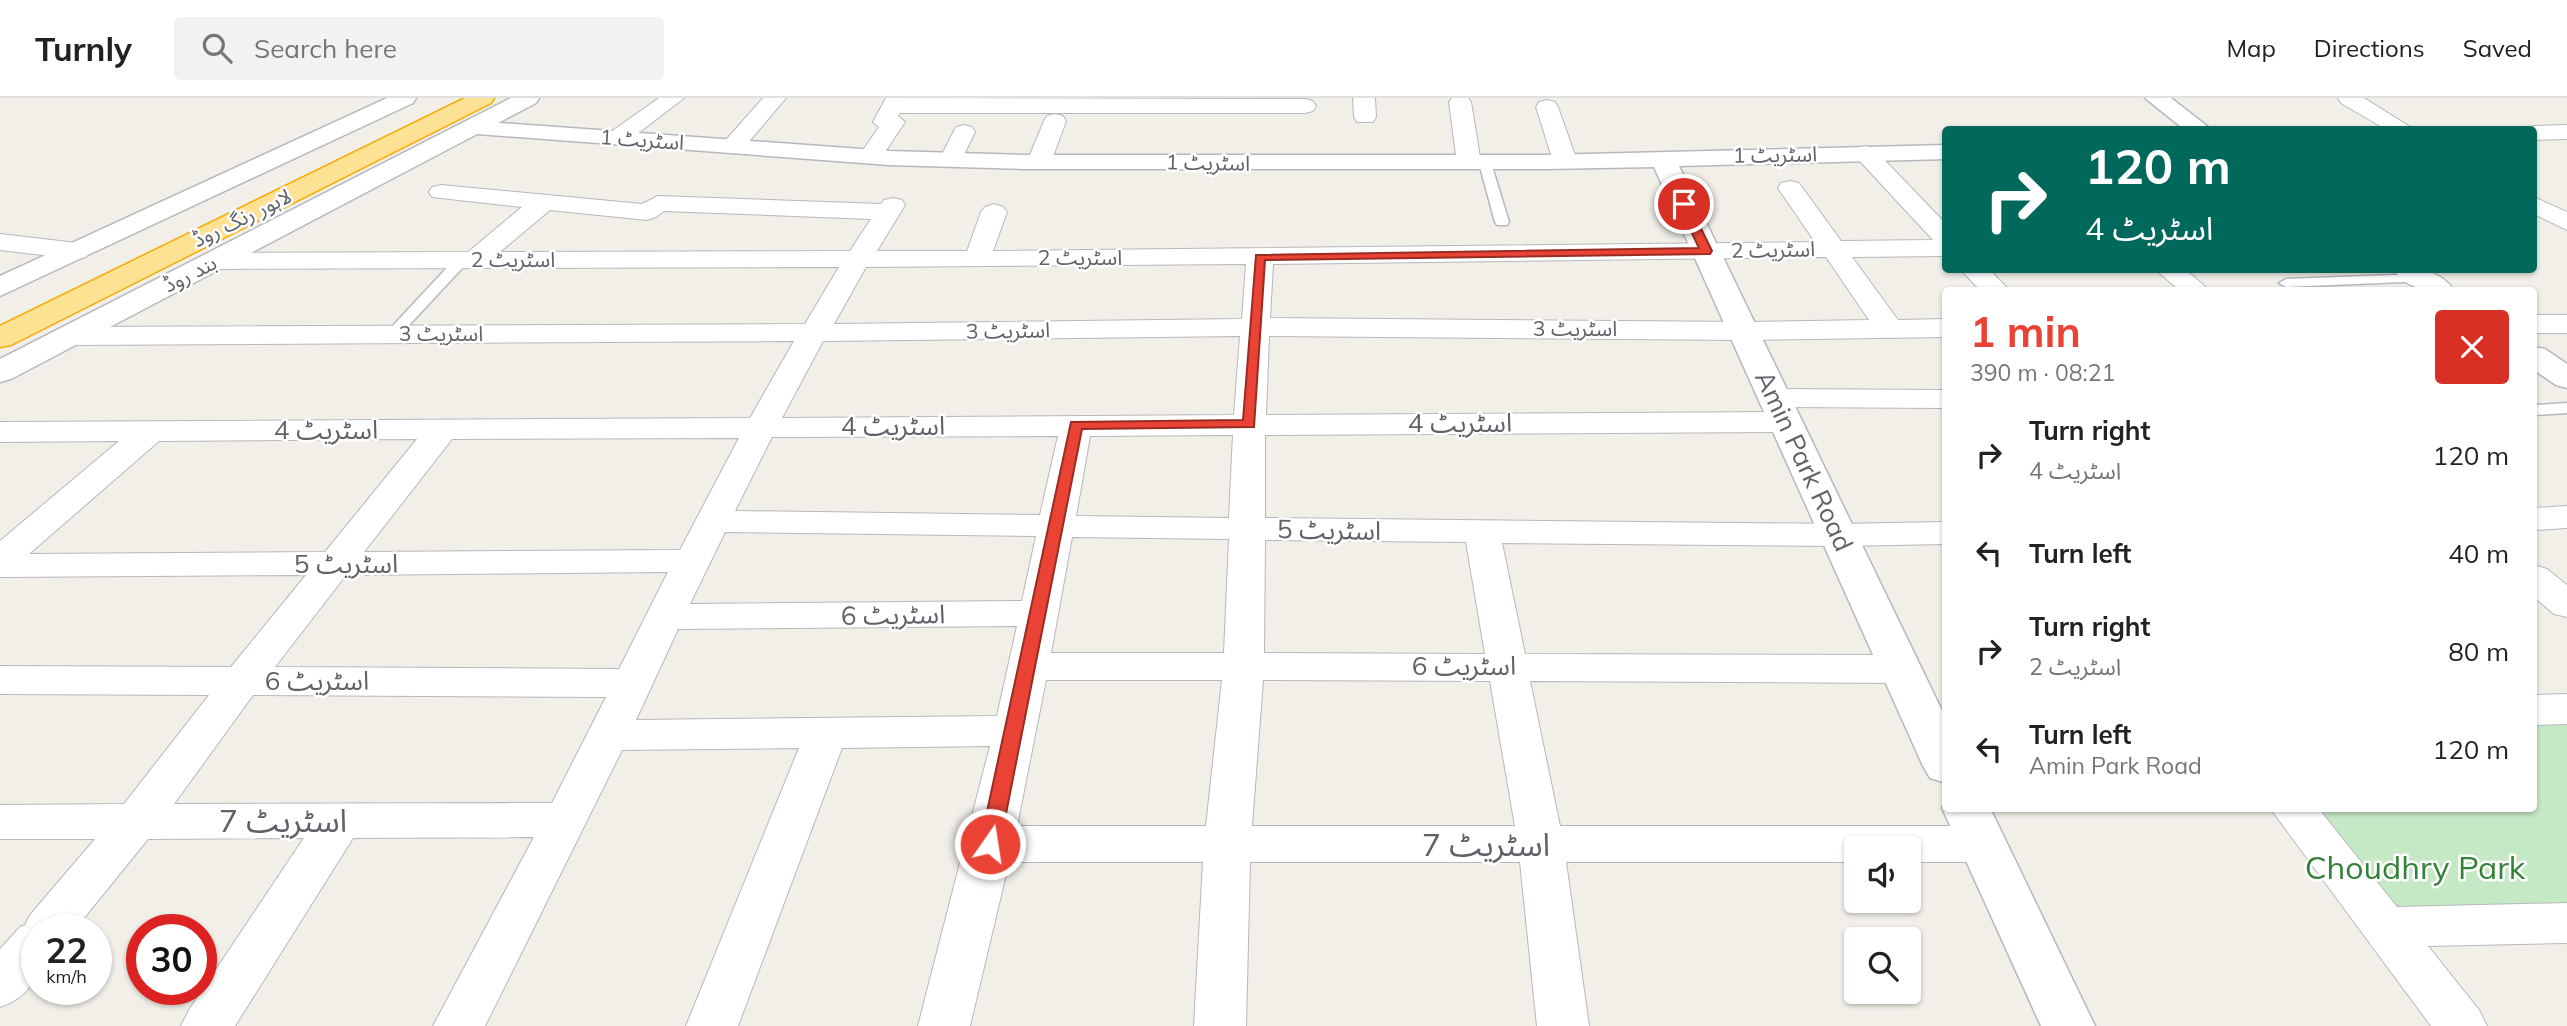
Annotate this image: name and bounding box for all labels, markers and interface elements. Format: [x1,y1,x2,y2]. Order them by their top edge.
search box [174,17,664,80]
text: Turnly [35,28,132,69]
icon: search [198,29,236,67]
text: Search here [254,32,397,65]
text: Map [2226,33,2276,63]
text: Directions [2314,33,2425,63]
text: Saved [2463,33,2532,63]
street label: اسٹریٹ 1 [599,123,685,155]
text: 120 m [2085,135,2231,196]
street label: اسٹریٹ 1 [1733,140,1817,168]
street label: اسٹریٹ 1 [1166,148,1250,176]
icon: right [1970,154,2061,245]
pin [1654,174,1714,234]
street label: لاہور رنگ روڈ [188,182,295,252]
icon: arrive [1665,185,1703,223]
text: اسٹریٹ 4 [2085,208,2213,248]
street label: اسٹریٹ 2 [1731,235,1815,263]
street label: اسٹریٹ 2 [1038,244,1122,270]
street label: اسٹریٹ 2 [471,246,555,272]
street label: بند روڈ [158,249,221,298]
text: 1 min [1970,305,2081,358]
button: close [2435,310,2509,384]
street label: اسٹریٹ 3 [1533,315,1617,341]
street label: اسٹریٹ 3 [966,316,1050,344]
street label: اسٹریٹ 3 [399,320,483,346]
text: 390 m · 08:21 [1970,358,2115,387]
street label: Amin Park Road [1748,365,1861,556]
street label: اسٹریٹ 4 [1408,406,1512,439]
street label: اسٹریٹ 4 [841,409,945,442]
street label: اسٹریٹ 4 [274,413,378,446]
text: Turn right [2029,414,2150,447]
icon: right [1970,436,2008,474]
text: 120 m [2433,439,2509,472]
text: اسٹریٹ 4 [2029,456,2121,485]
street label: اسٹریٹ 5 [1277,512,1381,547]
icon: left [1970,534,2008,572]
text: Turn left [2029,537,2131,570]
text: 40 m [2448,537,2509,570]
street label: اسٹریٹ 5 [294,547,398,580]
street label: اسٹریٹ 6 [841,597,945,632]
text: Turn right [2029,610,2150,643]
icon: right [1970,632,2008,670]
text: 80 m [2448,635,2509,668]
street label: اسٹریٹ 6 [1412,649,1516,682]
text: اسٹریٹ 2 [2029,652,2121,681]
street label: اسٹریٹ 6 [265,664,369,697]
text: Turn left [2029,718,2131,751]
icon: left [1970,730,2008,768]
text: 120 m [2433,733,2509,766]
text: Amin Park Road [2029,751,2202,780]
street label: اسٹریٹ 7 [219,800,347,840]
position arrow [953,807,1027,881]
street label: اسٹریٹ 7 [1422,824,1550,864]
map controls [1844,836,1921,1004]
button: sound [1844,836,1921,913]
park label: Choudhry Park [2305,847,2526,887]
speed limit sign: 30 [126,914,217,1005]
button: search [1844,927,1921,1004]
text: 22 [45,928,88,972]
text: km/h [46,965,87,988]

